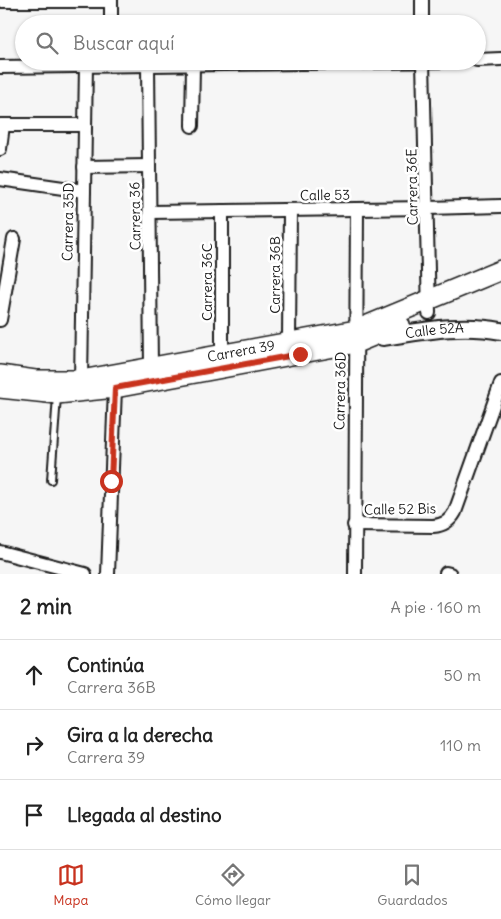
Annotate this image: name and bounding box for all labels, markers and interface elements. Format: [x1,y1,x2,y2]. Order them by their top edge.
search box [15,15,486,70]
icon: search [33,29,61,57]
text: Buscar aquí [73,31,174,55]
street label: Carrera 36E [402,148,422,226]
street label: Carrera 36 [125,182,145,250]
street label: Carrera 35D [58,183,78,261]
street label: Calle 53 [300,186,350,204]
street label: Carrera 36B [266,236,284,314]
street label: Carrera 36C [198,243,216,321]
street label: Calle 52A [404,319,464,342]
street label: Carrera 39 [206,336,276,366]
route end [289,343,312,366]
street label: Carrera 36D [330,352,350,430]
route start [100,470,123,493]
street label: Calle 52 Bis [364,499,436,519]
text: 2 min [20,593,72,620]
text: A pie · 160 m [390,597,481,617]
text: Continúa [67,653,144,677]
icon: ahead [20,661,48,689]
text: 50 m [443,665,481,685]
text: Carrera 36B [67,677,156,697]
text: Gira a la derecha [67,723,213,747]
icon: right [20,731,48,759]
text: 110 m [440,735,481,755]
text: Carrera 39 [67,747,145,767]
icon: arrive [20,801,48,829]
text: Llegada al destino [67,803,222,827]
tab: Mapa [53,861,88,909]
tab: Cómo llegar [195,861,271,909]
tab: Guardados [377,861,448,909]

